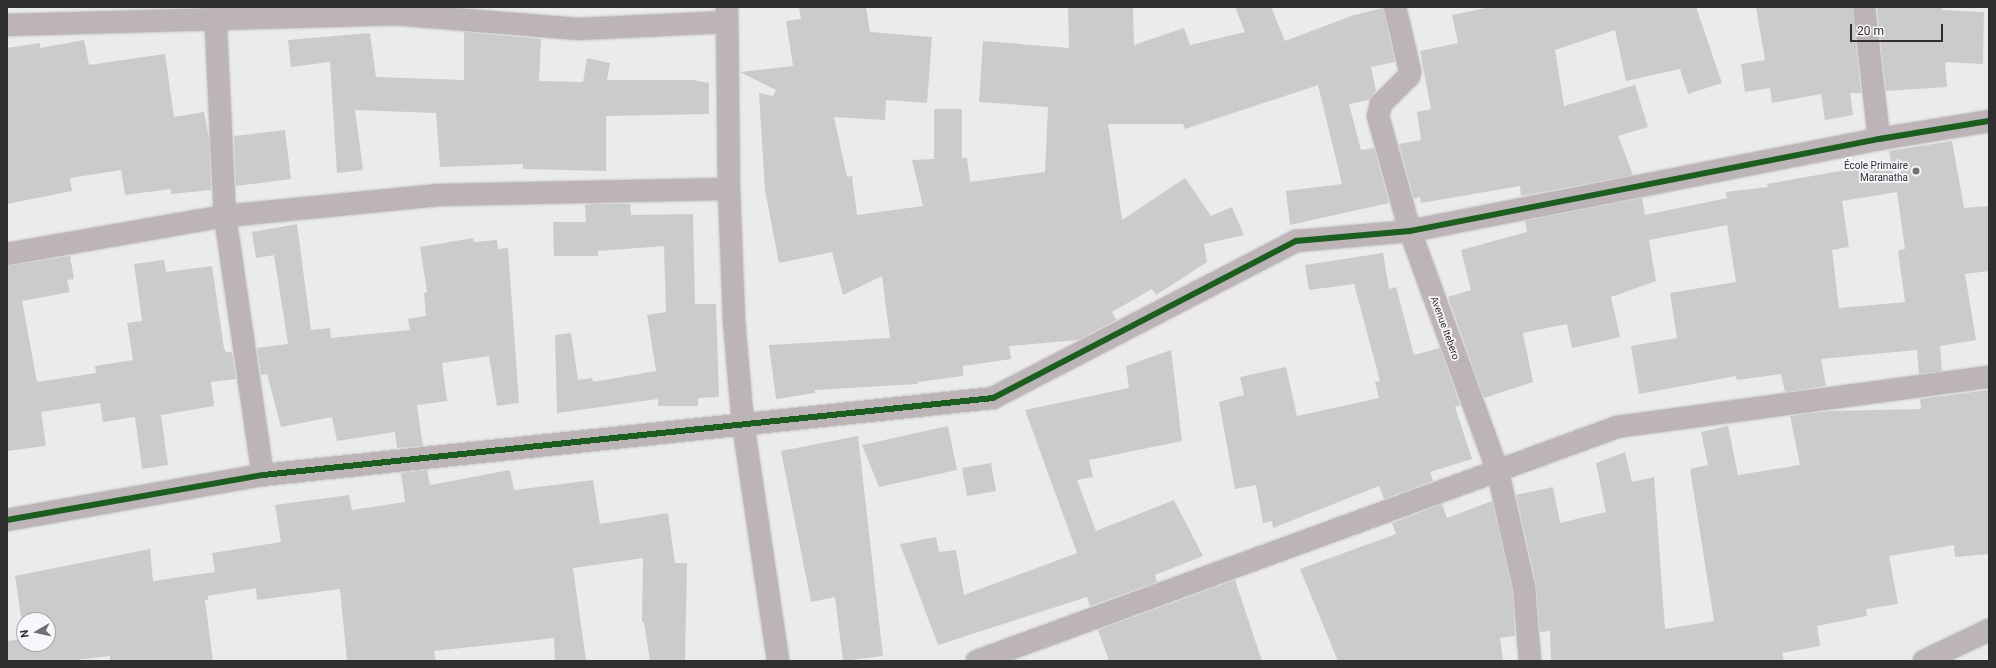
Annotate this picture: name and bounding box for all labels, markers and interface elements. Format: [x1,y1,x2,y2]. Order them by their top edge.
scale bar [1852,16,1945,42]
text: 20 m [1857,24,1884,38]
place label: École Primaire Maranatha [1844,159,1908,182]
marker: École Primaire Maranatha [1911,166,1921,176]
street label: Avenue Itebero [1428,295,1462,361]
north arrow [16,612,56,652]
text: N [18,629,32,639]

